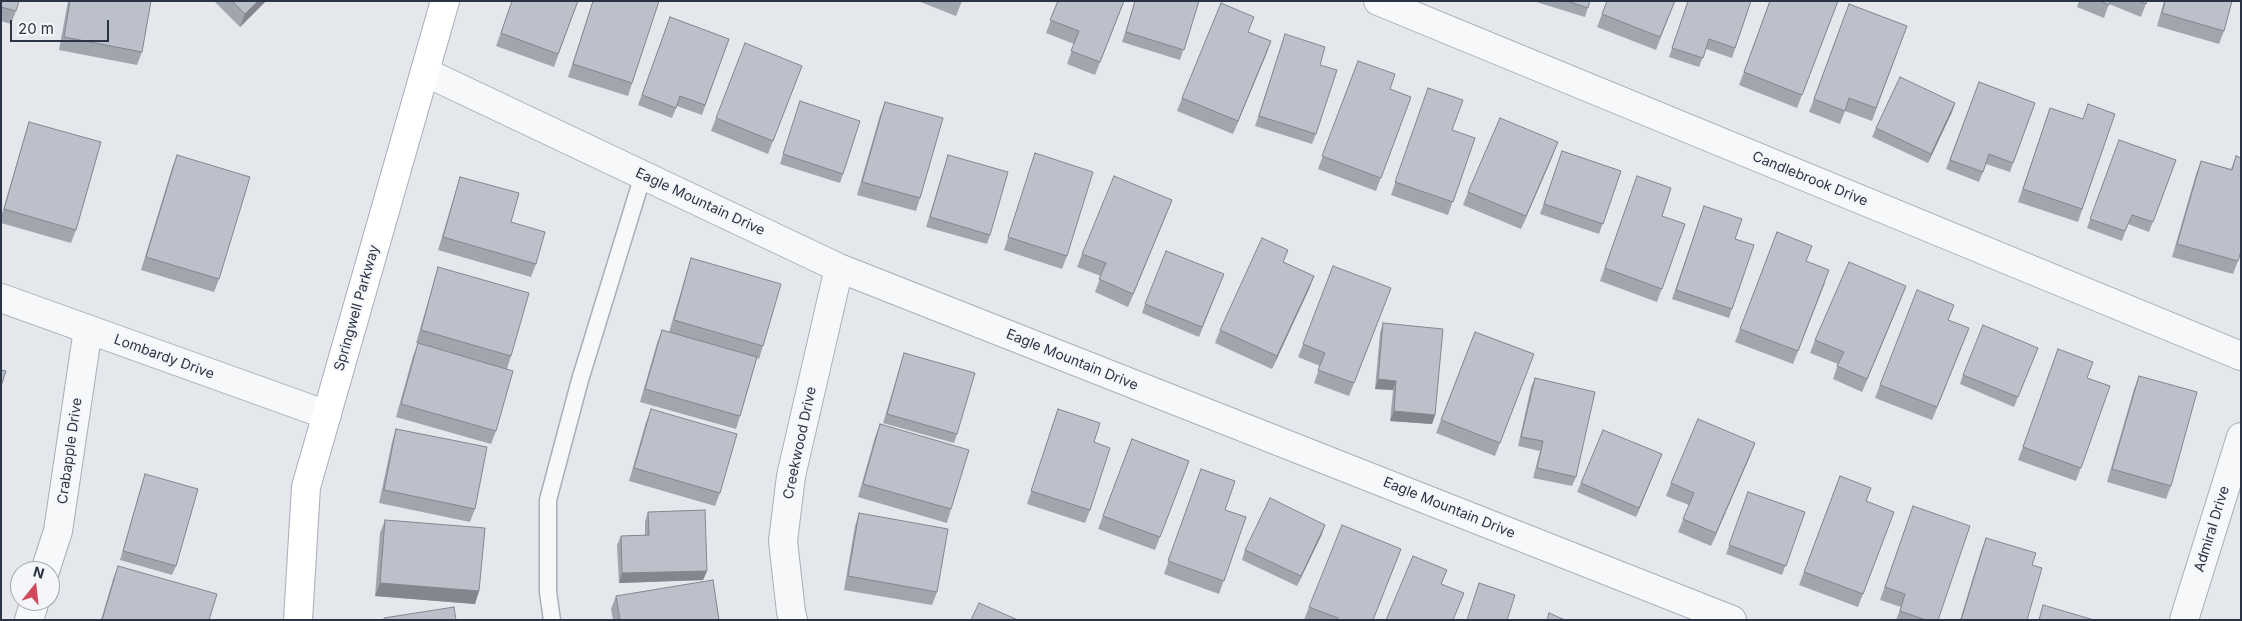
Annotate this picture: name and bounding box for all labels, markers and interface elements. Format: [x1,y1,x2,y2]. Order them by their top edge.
scale bar [12,10,111,42]
text: 20 m [18,19,54,38]
street label: Candlebrook Drive [1750,148,1870,210]
street label: Eagle Mountain Drive [633,165,767,239]
street label: Springwell Parkway [331,243,383,373]
street label: Eagle Mountain Drive [1004,326,1140,394]
street label: Lombardy Drive [112,331,216,383]
street label: Creekwood Drive [780,385,820,501]
street label: Crabapple Drive [54,397,86,505]
street label: Eagle Mountain Drive [1381,474,1517,542]
street label: Admiral Drive [2191,484,2233,574]
north arrow [10,561,60,611]
text: N [32,562,46,582]

